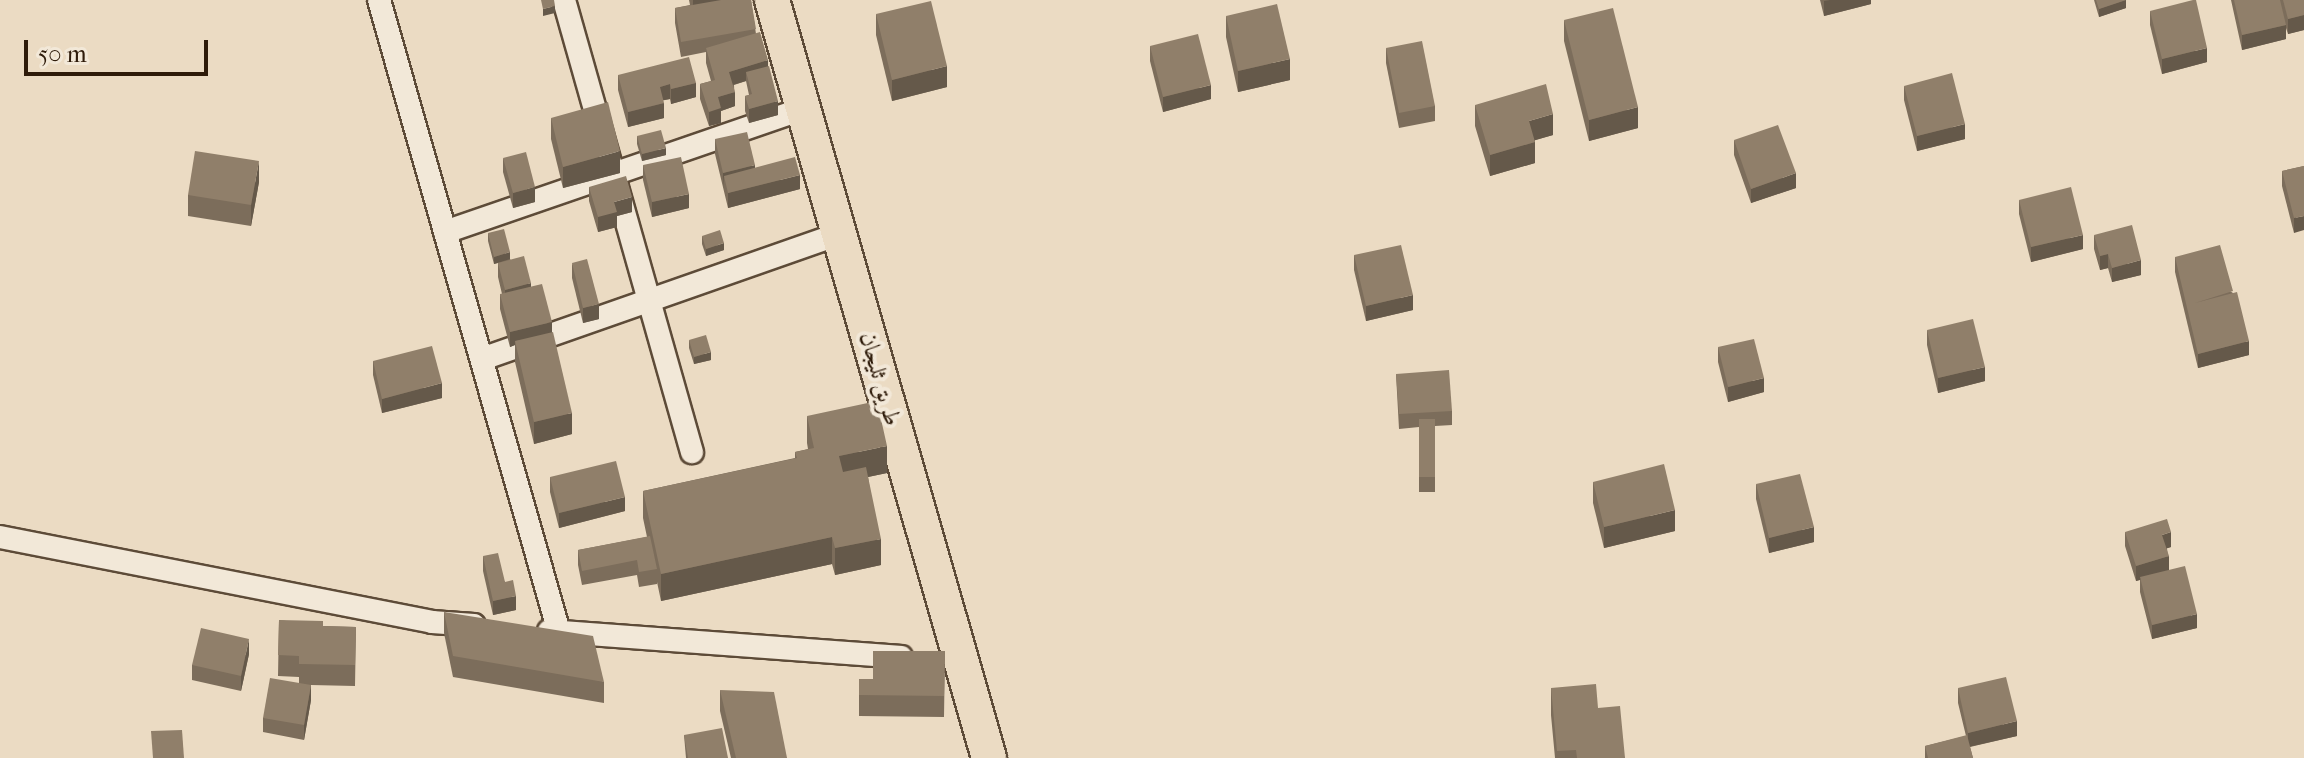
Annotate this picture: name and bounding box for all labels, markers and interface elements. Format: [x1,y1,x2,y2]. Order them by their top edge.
scale bar [28,24,212,74]
text: 50 m [38,40,87,68]
street label: طريق ثليجان [853,329,907,429]

